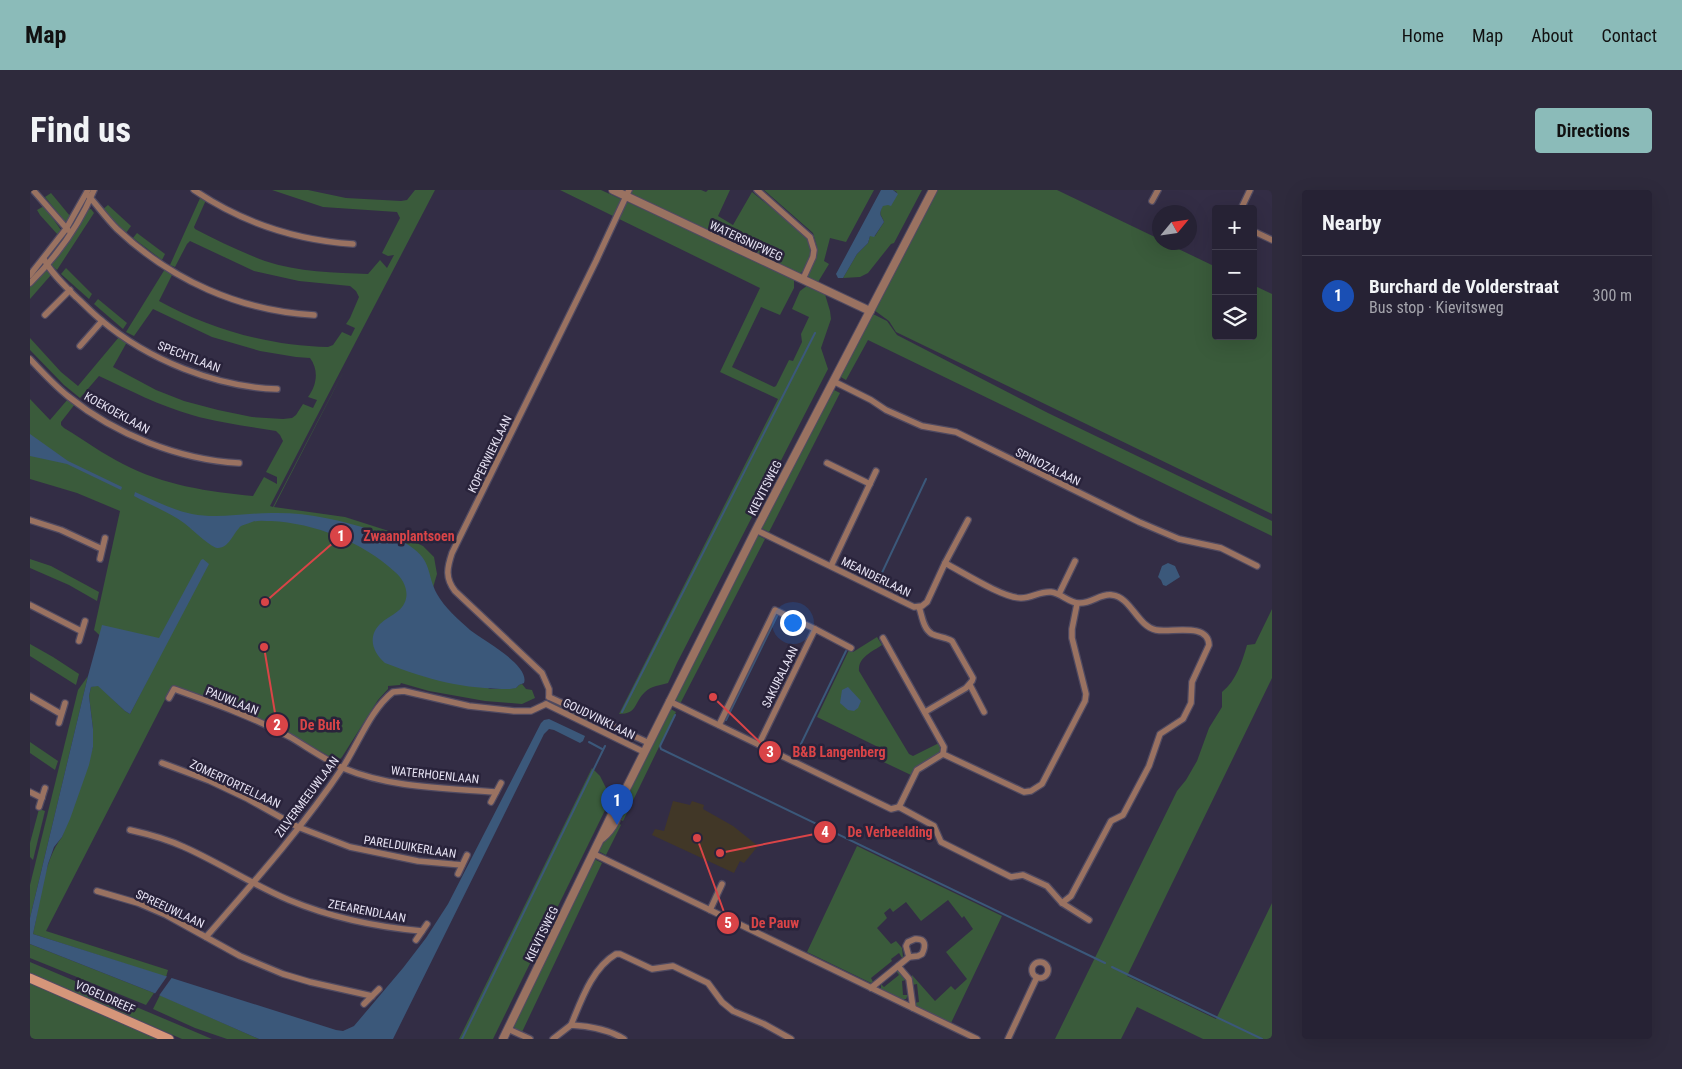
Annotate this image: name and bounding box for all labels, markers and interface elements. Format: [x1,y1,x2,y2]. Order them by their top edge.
text: Map [25,21,66,49]
text: Home [1402,25,1444,46]
text: Map [1472,25,1503,46]
text: About [1531,25,1573,46]
text: Contact [1601,25,1657,46]
button: Directions [1535,108,1652,153]
text: Find us [30,110,131,151]
north arrow [1152,205,1197,250]
map controls [1212,205,1257,340]
button: + [1212,205,1257,250]
text: Nearby [1322,211,1381,235]
street label: WATERSNIPWEG [707,218,785,264]
button: − [1212,250,1257,295]
text: Burchard de Volderstraat [1369,275,1559,298]
text: 1 [1334,286,1342,305]
text: 300 m [1593,286,1632,305]
button: layers [1212,295,1257,340]
text: Bus stop · Kievitsweg [1369,298,1504,317]
street label: SPECHTLAAN [156,339,222,375]
street label: KOEKOEKLAAN [82,389,152,437]
street label: KOPERWIEKLAAN [465,413,515,495]
street label: SPINOZALAAN [1013,445,1083,489]
street label: KIEVITSWEG [745,458,785,518]
callout: Zwaanplantsoen [329,521,465,550]
text: 1 [337,527,345,545]
text: Zwaanplantsoen [363,528,455,544]
street label: MEANDERLAAN [839,554,913,600]
your location [780,610,806,636]
street label: SAKURALAAN [759,644,801,710]
street label: PAUWLAAN [204,684,260,718]
street label: GOUDVINKLAAN [561,695,637,743]
callout: De Bult [265,711,350,740]
text: 2 [273,716,281,734]
text: De Bult [300,717,340,733]
callout: B&B Langenberg [757,737,895,766]
text: 3 [766,743,774,761]
text: B&B Langenberg [792,744,886,760]
street label: ZILVERMEEUWLAAN [272,754,342,840]
street label: ZOMERTORTELLAAN [187,757,283,811]
street label: WATERHOENLAAN [390,763,480,787]
pin: 1 [601,784,633,825]
callout: De Verbeelding [813,817,943,846]
text: 4 [821,823,829,841]
text: De Verbeelding [847,824,933,840]
street label: PARELDUIKERLAAN [363,833,457,861]
street label: SPREEUWLAAN [133,887,207,931]
street label: ZEEARENDLAAN [327,897,407,925]
street label: KIEVITSWEG [523,904,561,964]
callout: De Pauw [716,908,809,937]
text: 5 [724,914,732,932]
text: De Pauw [751,915,799,931]
street label: VOGELDREEF [73,978,137,1016]

